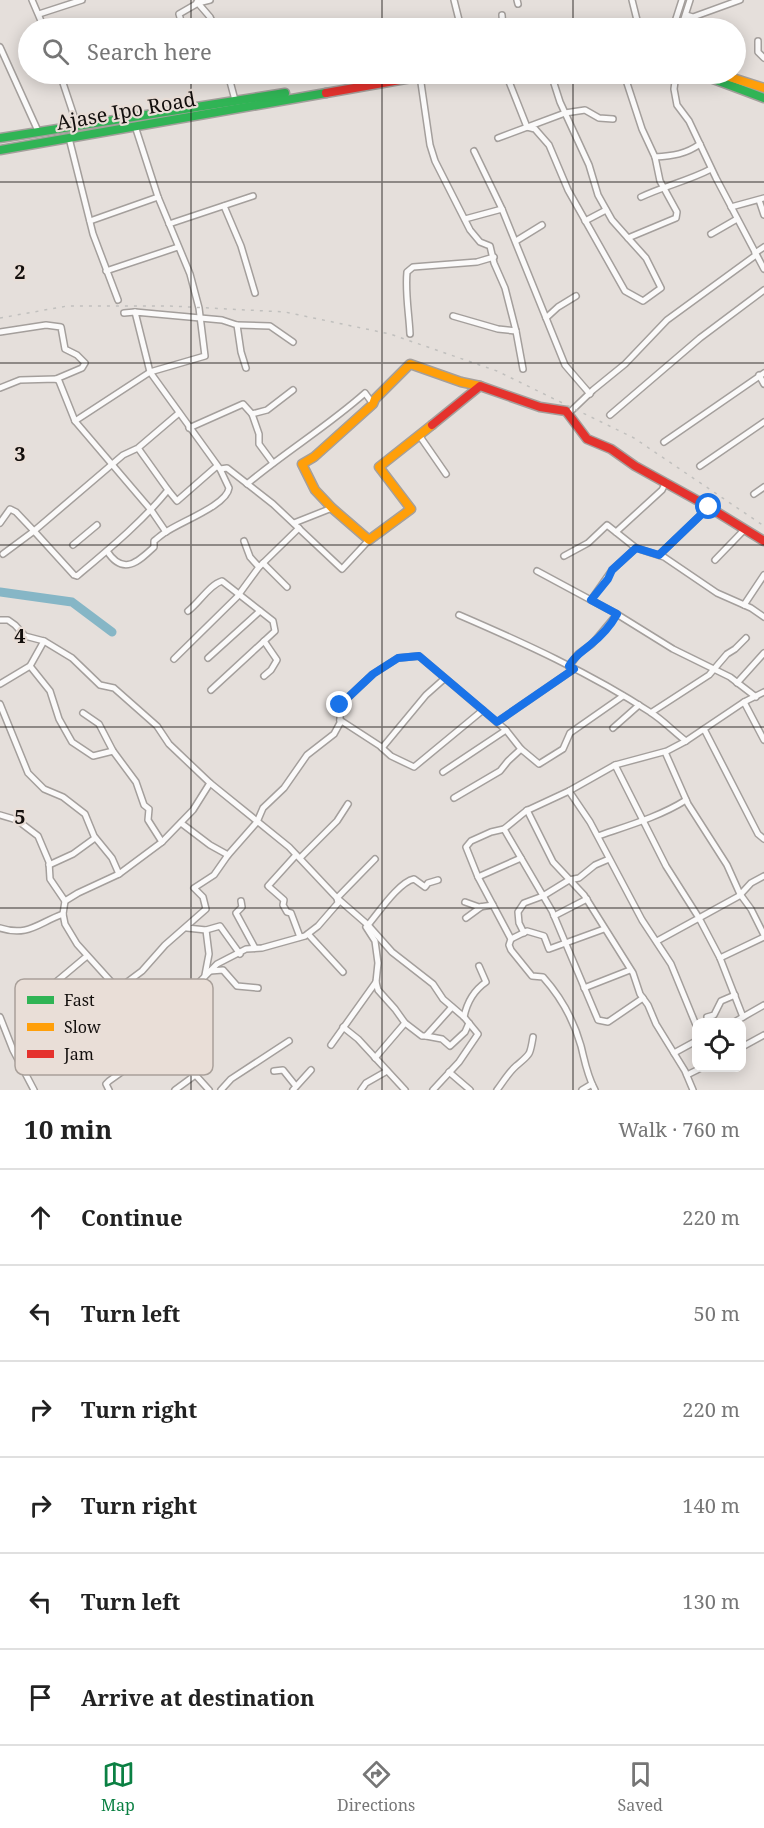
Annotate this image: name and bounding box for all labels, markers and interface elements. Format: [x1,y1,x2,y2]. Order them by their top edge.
search box [18,18,746,84]
icon: search [39,35,72,68]
text: Search here [87,36,212,66]
street label: Ajase Ipo Road [54,85,198,136]
text: 2 [14,258,26,285]
text: 3 [14,440,26,467]
route start [695,493,721,519]
text: 4 [14,622,26,649]
route end [326,691,352,717]
text: 5 [14,803,26,830]
legend [15,979,213,1075]
text: Fast [64,989,95,1011]
text: Slow [64,1016,101,1038]
map controls [692,1018,746,1072]
button: locate [692,1018,746,1072]
text: Jam [63,1043,94,1065]
text: 10 min [24,1111,112,1147]
text: Walk · 760 m [618,1116,740,1143]
icon: ahead [24,1201,57,1234]
text: Continue [81,1202,183,1232]
text: 220 m [682,1204,740,1231]
icon: left [24,1297,57,1330]
text: Turn left [81,1298,180,1328]
text: 50 m [694,1300,740,1327]
icon: right [24,1393,57,1426]
text: Turn right [81,1394,197,1424]
text: 220 m [682,1396,740,1423]
icon: right [24,1489,57,1522]
text: Turn right [81,1490,197,1520]
text: 140 m [682,1492,740,1519]
icon: left [24,1585,57,1618]
text: Turn left [81,1586,180,1616]
text: 130 m [682,1588,740,1615]
icon: arrive [24,1681,57,1714]
text: Arrive at destination [81,1682,315,1712]
tab: Map [101,1758,135,1816]
tab: Directions [337,1758,415,1816]
tab: Saved [618,1758,663,1816]

